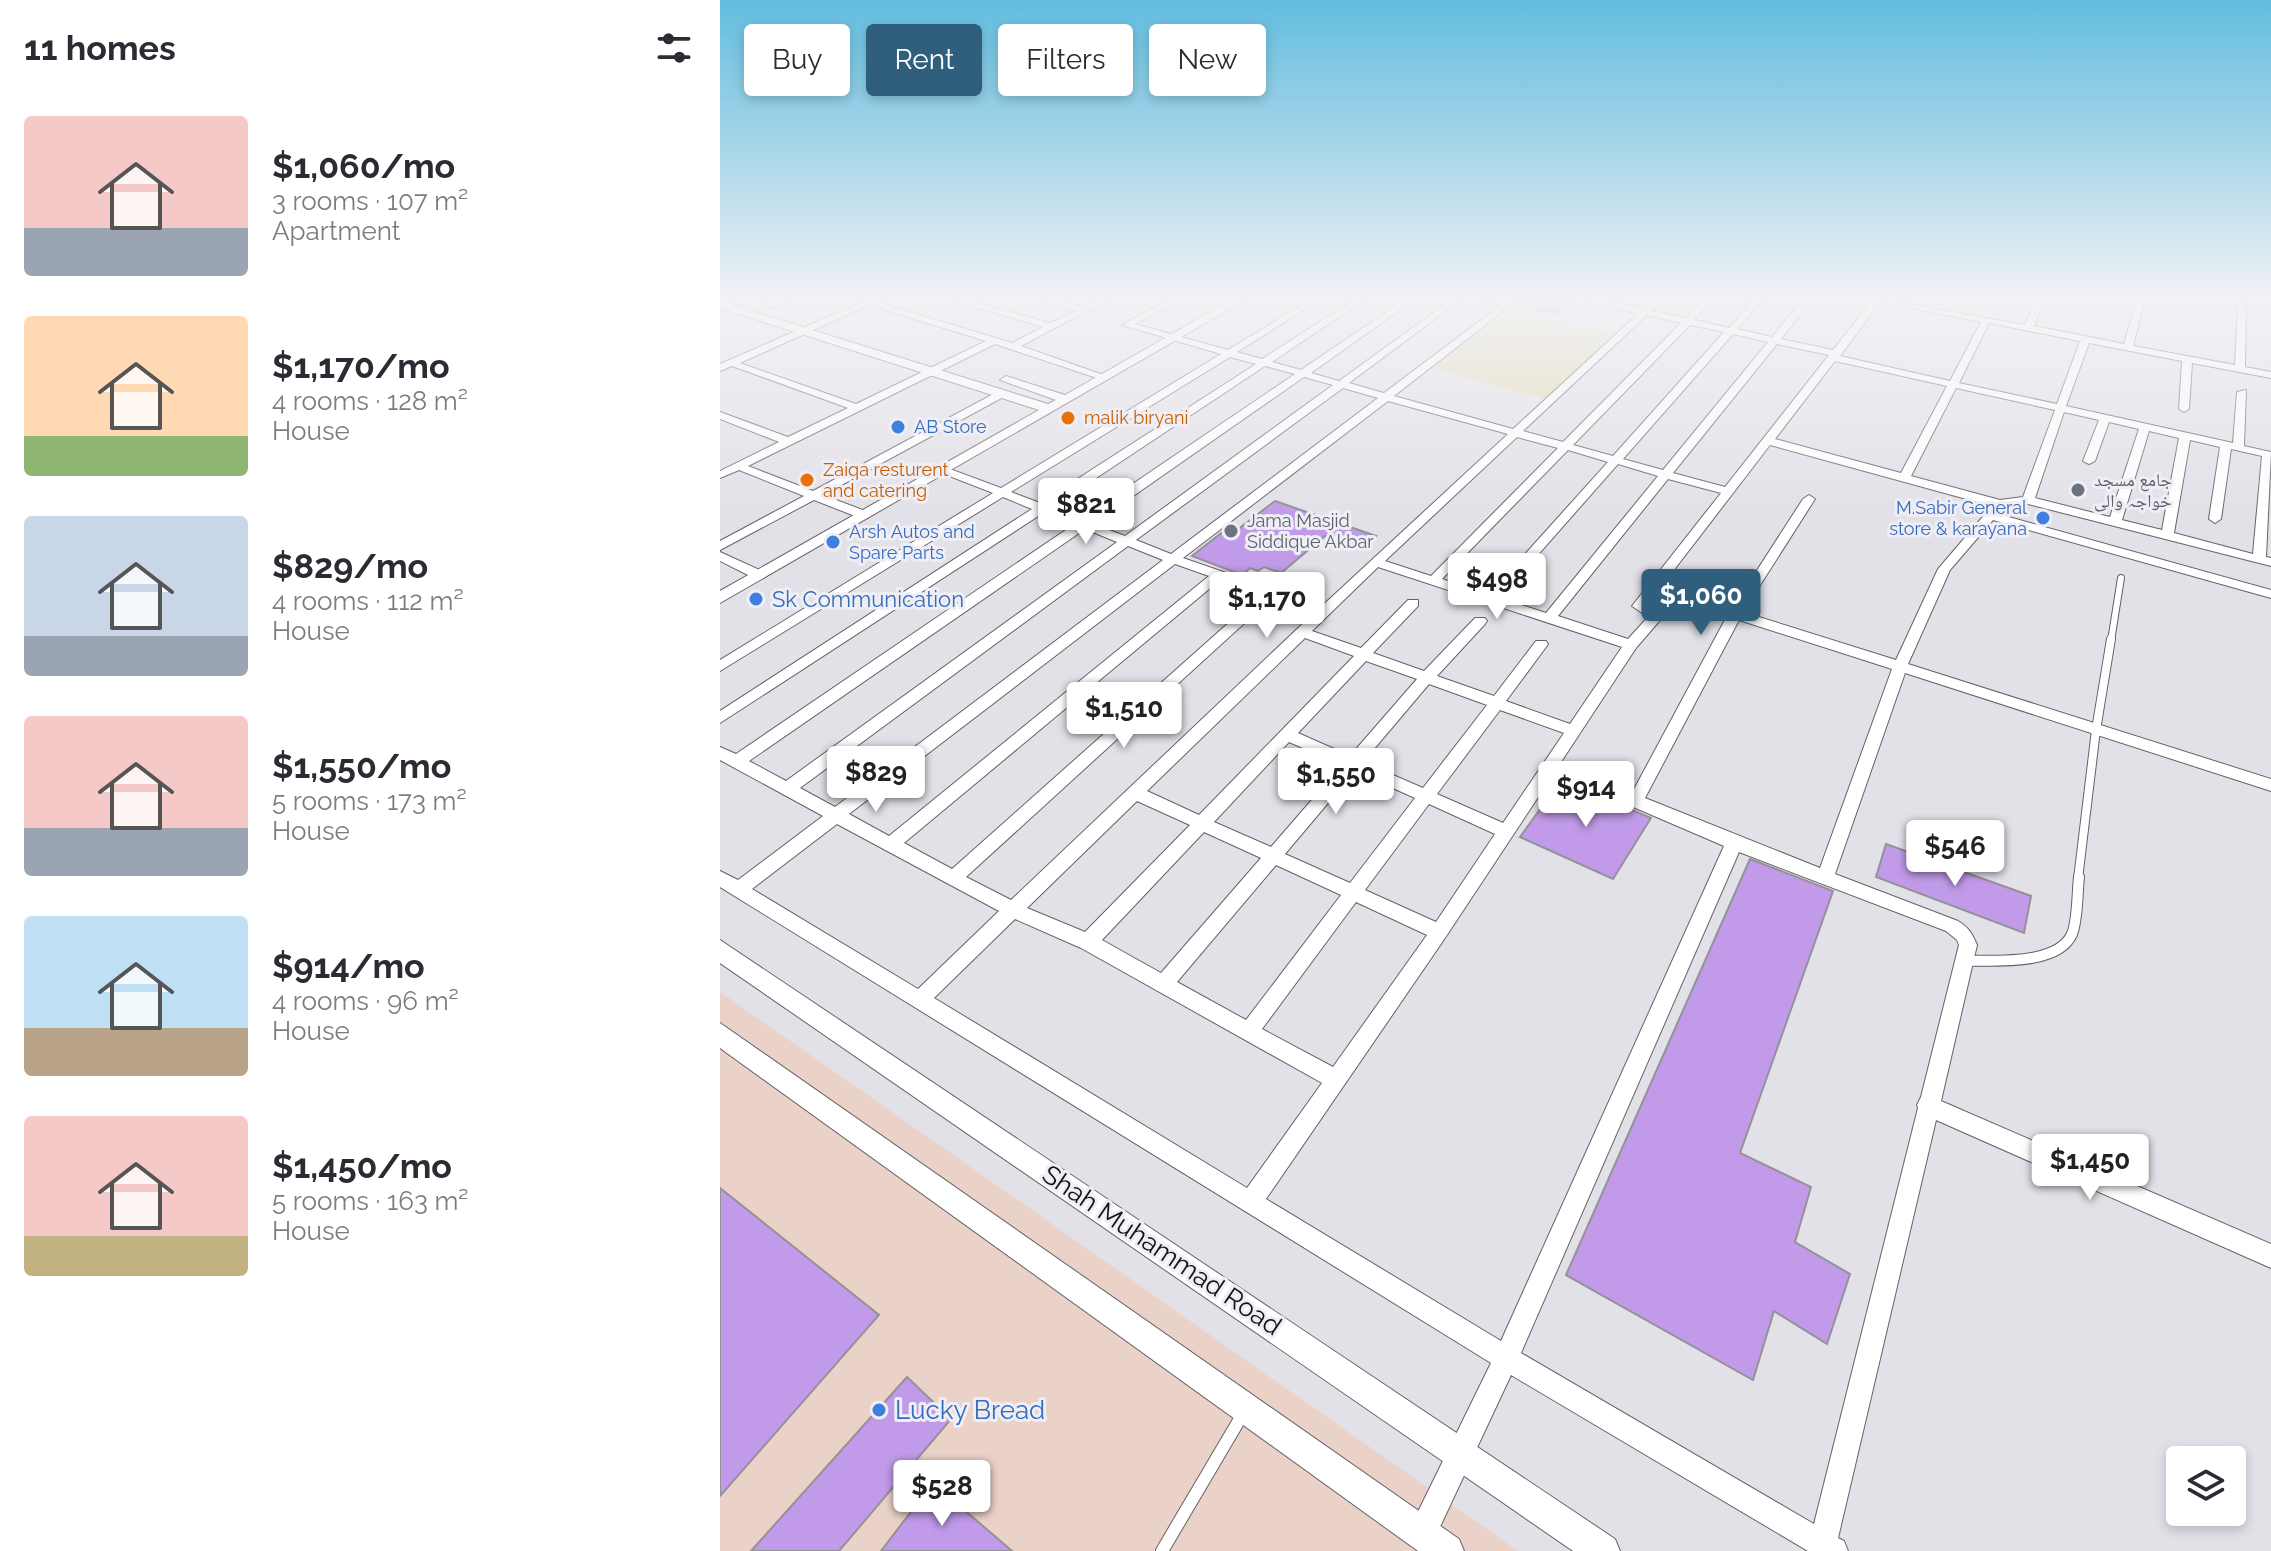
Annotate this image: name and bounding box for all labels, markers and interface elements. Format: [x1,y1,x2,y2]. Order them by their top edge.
chip: Buy [744,24,850,96]
chip: Rent [866,24,982,96]
chip: Filters [998,24,1133,96]
chip: New [1149,24,1266,96]
icon: filters [652,26,696,70]
text: 11 homes [24,28,176,68]
text: $1,060/mo [272,146,455,186]
icon: home [88,148,184,244]
text: 3 rooms · 107 m² [272,186,468,216]
text: Apartment [272,216,401,246]
text: $1,170/mo [272,346,450,386]
icon: home [88,348,184,444]
text: 4 rooms · 128 m² [272,386,468,416]
place label: malik biryani [1084,407,1188,428]
marker: malik biryani [1059,409,1077,427]
text: House [272,416,350,446]
place label: AB Store [914,416,987,437]
marker: AB Store [889,418,907,436]
place label: Zaiqa resturent and catering [823,459,949,501]
place label: جامع مسجد خواجہ والی [2094,469,2172,512]
marker: Zaiqa resturent and catering [798,471,816,489]
pin: $821 [1039,478,1133,546]
marker: جامع مسجد خواجہ والی [2069,481,2087,499]
text: $821 [1056,489,1116,519]
place label: M.Sabir General store & karayana [1889,497,2027,539]
marker: M.Sabir General store & karayana [2034,509,2052,527]
place label: Jama Masjid Siddique Akbar [1247,510,1374,552]
place label: Arsh Autos and Spare Parts [849,521,975,563]
marker: Jama Masjid Siddique Akbar [1222,522,1240,540]
marker: Arsh Autos and Spare Parts [824,533,842,551]
text: $829/mo [272,546,428,586]
icon: home [88,548,184,644]
pin: $498 [1450,553,1544,621]
text: $498 [1466,564,1528,594]
pin: $1,060 [1636,569,1766,637]
pin: $1,170 [1202,572,1332,640]
text: $1,060 [1659,580,1743,610]
text: $1,170 [1228,583,1306,613]
text: 4 rooms · 112 m² [272,586,464,616]
place label: Sk Communication [772,586,964,612]
marker: Sk Communication [747,590,765,608]
text: House [272,616,350,646]
pin: $1,510 [1059,682,1189,750]
text: $1,510 [1085,693,1163,723]
text: $1,550/mo [272,746,451,786]
pin: $829 [829,746,923,814]
icon: home [88,748,184,844]
pin: $1,550 [1271,748,1401,816]
text: $829 [845,757,907,787]
text: $1,550 [1296,759,1376,789]
pin: $914 [1539,761,1633,829]
text: $914 [1556,772,1616,802]
text: 5 rooms · 173 m² [272,786,466,816]
text: House [272,816,350,846]
pin: $546 [1908,820,2002,888]
text: $546 [1924,831,1986,861]
text: $914/mo [272,946,425,986]
icon: home [88,948,184,1044]
text: 4 rooms · 96 m² [272,986,459,1016]
text: House [272,1016,350,1046]
pin: $1,450 [2025,1134,2155,1202]
text: $1,450 [2050,1145,2130,1175]
text: $1,450/mo [272,1146,452,1186]
icon: home [88,1148,184,1244]
street label: Shah Muhammad Road [1037,1159,1287,1341]
text: 5 rooms · 163 m² [272,1186,468,1216]
text: House [272,1216,350,1246]
place label: Lucky Bread [895,1395,1045,1425]
marker: Lucky Bread [870,1401,888,1419]
map controls [2166,1446,2246,1526]
button: layers [2166,1446,2246,1526]
pin: $528 [895,1460,989,1528]
text: $528 [911,1471,973,1501]

